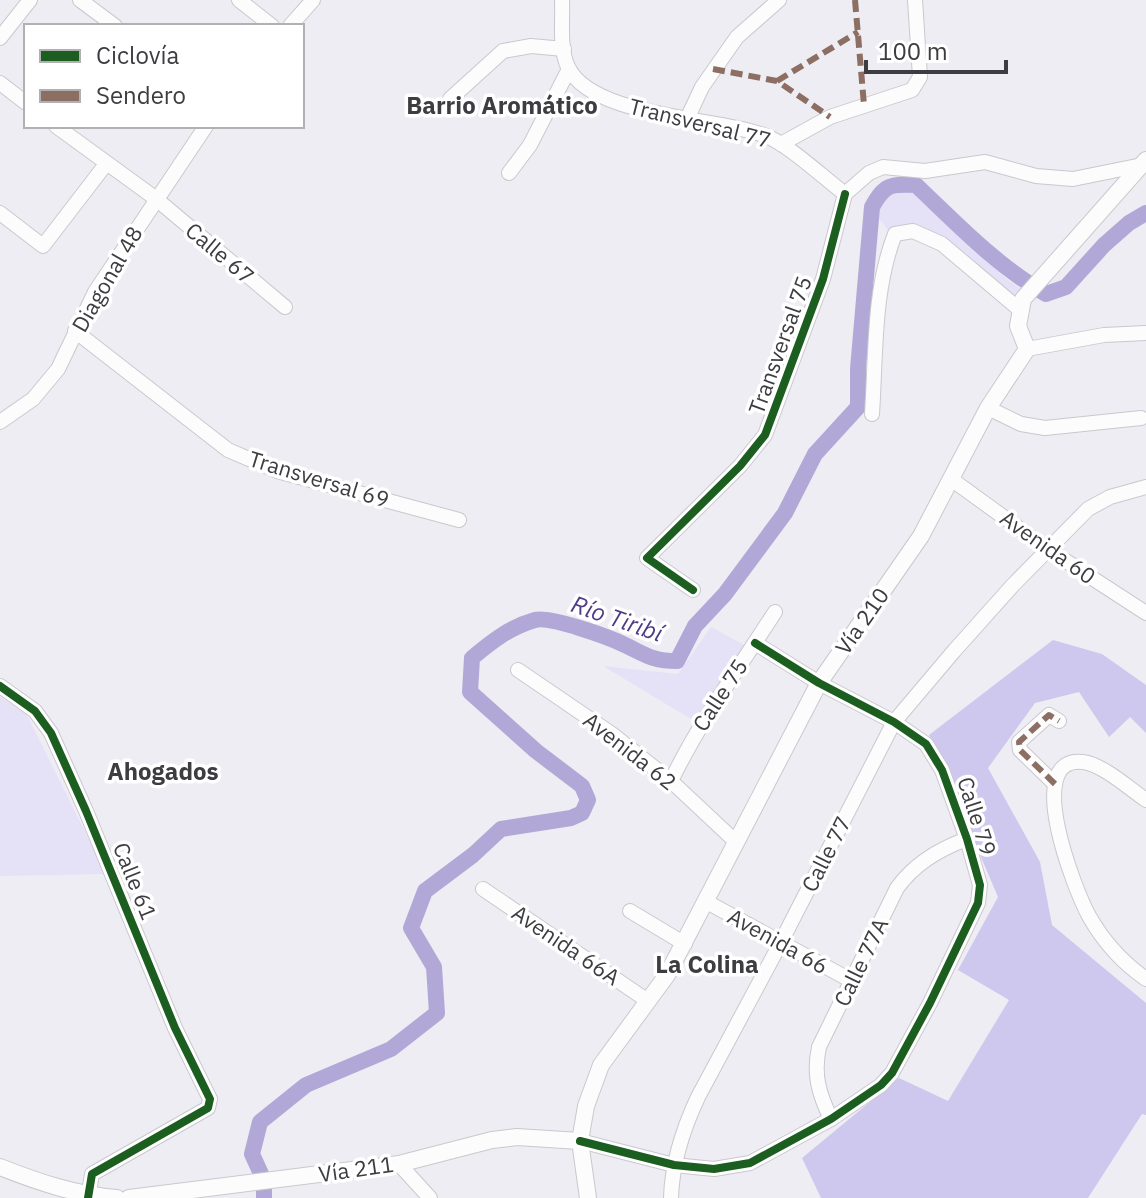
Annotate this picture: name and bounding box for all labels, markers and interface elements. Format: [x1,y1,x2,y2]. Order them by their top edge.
legend [24,24,304,128]
scale bar [866,24,1006,74]
text: 100 m [878,35,948,67]
text: Ciclovía [96,39,180,71]
text: Sendero [96,79,186,111]
district label: Barrio Aromático [406,89,598,121]
street label: Transversal 77 [626,91,774,154]
street label: Calle 67 [180,215,261,290]
street label: Diagonal 48 [65,221,149,337]
street label: Transversal 75 [741,272,818,418]
street label: Transversal 69 [246,443,393,514]
street label: Avenida 60 [995,503,1102,590]
street label: Vía 210 [828,581,895,660]
water label: Río Tiribí [567,587,670,650]
street label: Calle 75 [685,653,754,737]
street label: Avenida 62 [578,705,683,796]
district label: Ahogados [107,755,219,787]
street label: Calle 79 [951,773,1004,859]
street label: Calle 77 [794,811,857,896]
street label: Calle 61 [107,838,164,924]
street label: Avenida 66A [507,898,626,991]
street label: Avenida 66 [723,901,834,980]
street label: Calle 77A [827,913,894,1011]
district label: La Colina [655,948,759,980]
street label: Vía 211 [317,1149,395,1188]

